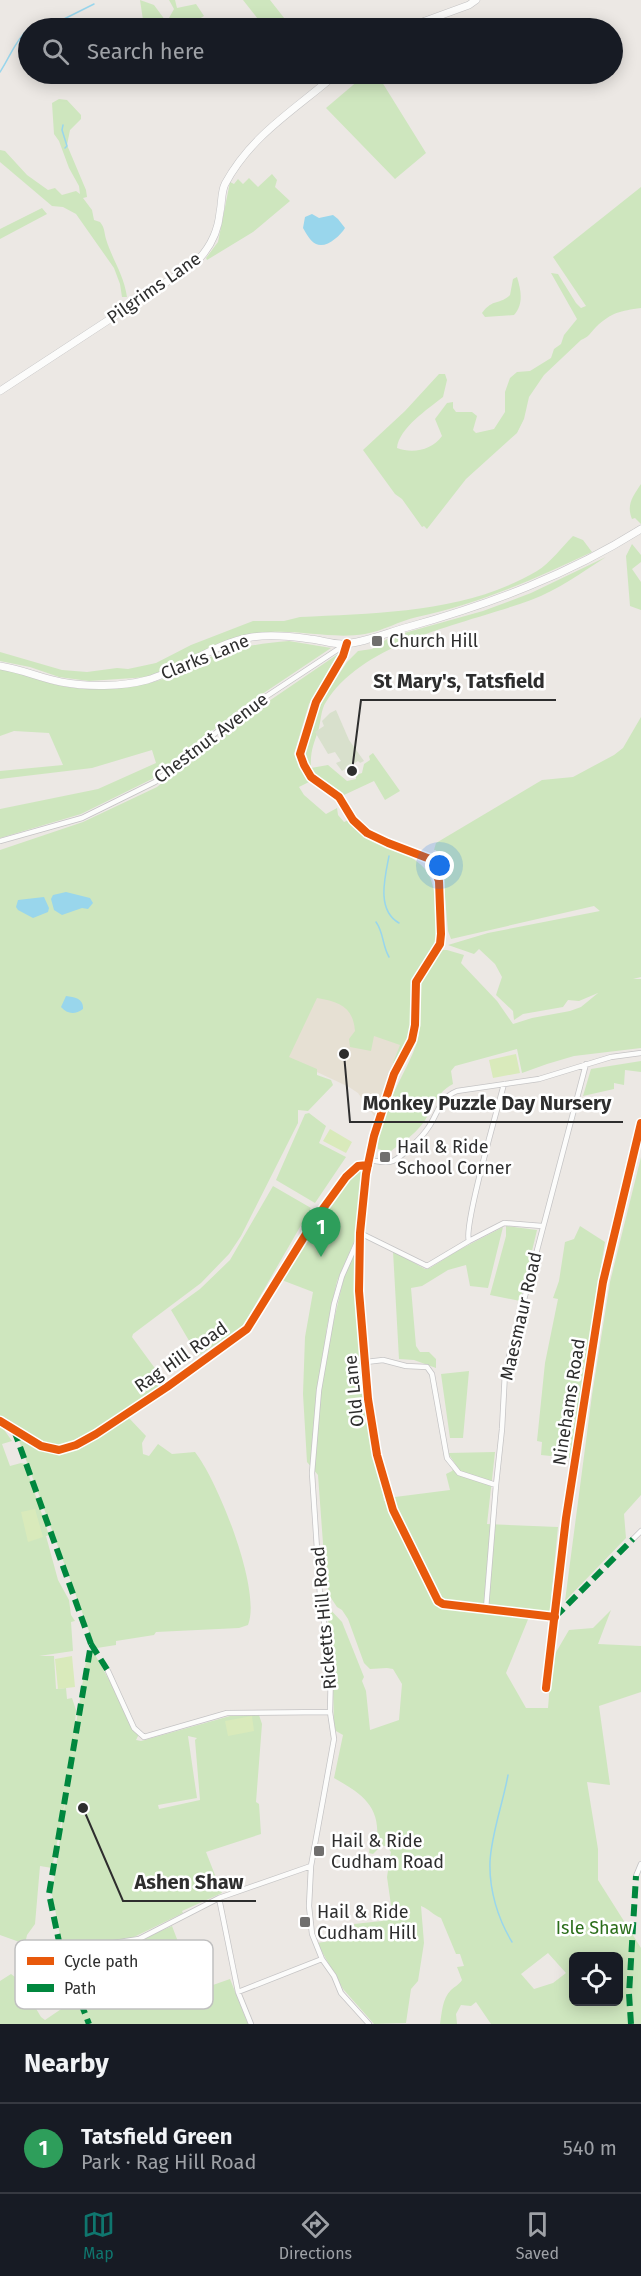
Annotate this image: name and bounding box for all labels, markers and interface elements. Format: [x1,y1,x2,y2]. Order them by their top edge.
search box [18,18,623,84]
icon: search [39,35,72,68]
text: Search here [87,38,205,65]
street label: Pilgrims Lane [103,248,205,328]
street label: Clarks Lane [158,629,252,685]
place label: Church Hill [389,630,478,652]
marker: Church Hill [370,634,384,648]
callout: St Mary's, Tatsfield [361,662,556,700]
text: St Mary's, Tatsfield [373,669,545,693]
street label: Chestnut Avenue [150,688,272,788]
your location [425,851,454,880]
callout: Monkey Puzzle Day Nursery [350,1084,623,1122]
text: Monkey Puzzle Day Nursery [363,1091,612,1115]
place label: Hail & Ride School Corner [397,1136,512,1179]
marker: Hail & Ride School Corner [378,1150,392,1164]
pin: 1 [302,1208,340,1257]
street label: Maesmaur Road [496,1250,546,1382]
street label: Rag Hill Road [130,1317,232,1397]
street label: Ninehams Road [548,1337,590,1467]
street label: Old Lane [339,1354,369,1428]
street label: Ricketts Hill Road [307,1545,341,1691]
place label: Hail & Ride Cudham Road [331,1830,444,1873]
marker: Hail & Ride Cudham Road [312,1844,326,1858]
callout: Ashen Shaw [123,1863,256,1901]
text: Ashen Shaw [133,1870,244,1894]
place label: Hail & Ride Cudham Hill [317,1901,416,1944]
marker: Hail & Ride Cudham Hill [298,1915,312,1929]
park label: Isle Shaw [556,1917,632,1939]
legend [15,1940,213,2009]
text: Cycle path [64,1952,138,1971]
map controls [569,1952,623,2006]
button: locate [569,1952,623,2006]
text: Path [64,1979,96,1998]
text: Nearby [24,2048,109,2079]
text: Tatsfield Green [81,2123,232,2150]
text: 1 [39,2136,48,2160]
text: 540 m [563,2136,617,2160]
text: Park · Rag Hill Road [81,2150,256,2174]
tab: Map [82,2208,115,2263]
tab: Directions [279,2208,352,2263]
tab: Saved [516,2208,559,2263]

